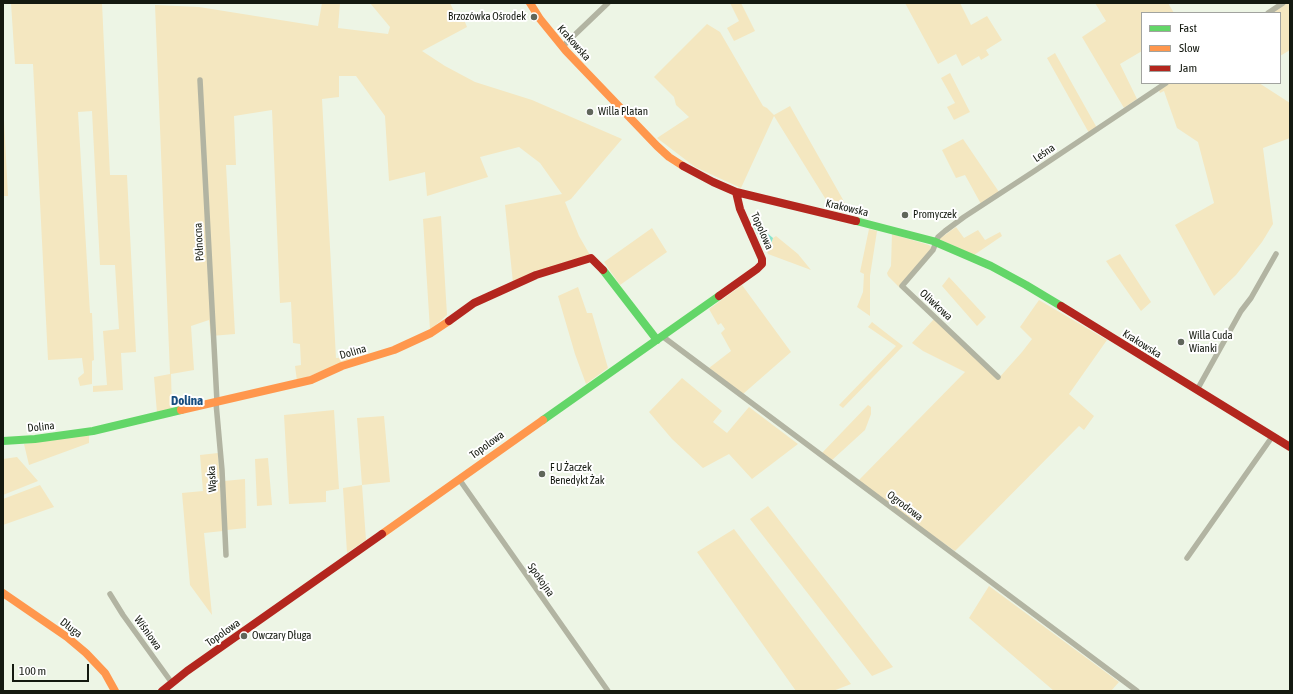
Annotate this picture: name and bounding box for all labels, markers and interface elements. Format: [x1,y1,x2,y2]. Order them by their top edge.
place label: Brzozówka Ośrodek [448,10,526,24]
marker: Brzozówka Ośrodek [529,12,539,22]
legend [1141,12,1281,84]
text: Fast [1179,21,1197,35]
street label: Krakowska [555,22,593,64]
text: Slow [1179,41,1200,55]
text: Jam [1179,61,1197,75]
place label: Willa Platan [598,105,648,119]
marker: Willa Platan [585,107,595,117]
street label: Leśna [1031,141,1057,165]
street label: Krakowska [824,197,870,219]
place label: Promyczek [913,208,957,222]
street label: Topolowa [748,210,776,252]
marker: Promyczek [900,210,910,220]
street label: Północna [191,222,207,262]
street label: Oliwkowa [917,287,955,323]
street label: Krakowska [1120,327,1164,361]
place label: Willa Cuda Wianki [1189,329,1233,355]
marker: Willa Cuda Wianki [1176,337,1186,347]
street label: Dolina [338,342,368,362]
district label: Dolina [171,393,203,409]
street label: Dolina [27,419,55,435]
street label: Topolowa [467,428,507,462]
place label: F U Żaczek Benedykt Żak [550,461,605,487]
street label: Wąska [205,465,219,493]
marker: F U Żaczek Benedykt Żak [537,469,547,479]
street label: Ogrodowa [884,488,926,524]
street label: Spokojna [525,561,557,599]
street label: Wiśniowa [131,613,165,653]
street label: Długa [57,616,85,640]
street label: Topolowa [203,616,243,650]
place label: Owczary Długa [252,629,311,643]
marker: Owczary Długa [239,631,249,641]
scale bar [14,656,91,682]
text: 100 m [19,664,46,678]

